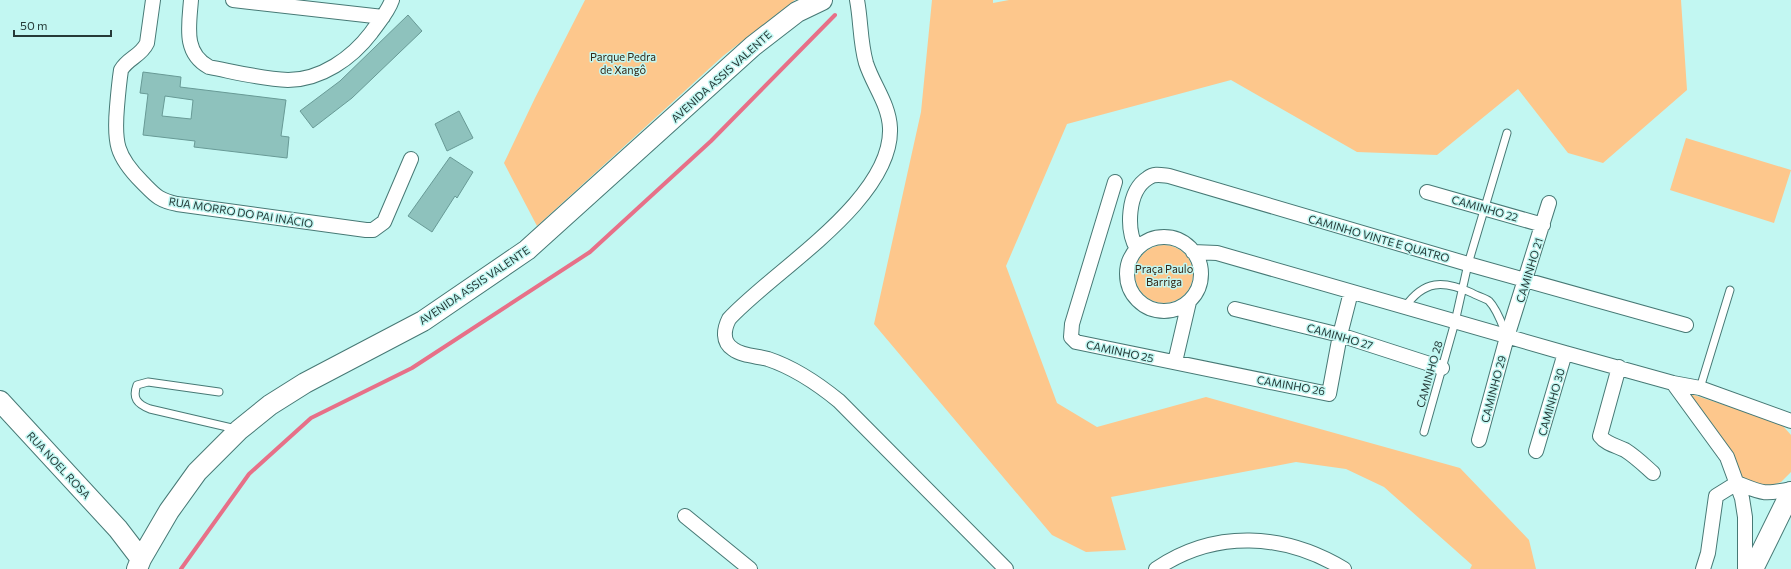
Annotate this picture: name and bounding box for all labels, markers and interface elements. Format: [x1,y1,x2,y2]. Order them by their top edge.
scale bar [14,12,111,38]
text: 50 m [20,18,48,32]
street label: AVENIDA ASSIS VALENTE [668,27,774,125]
park label: Parque Pedra de Xangô [590,50,656,76]
street label: CAMINHO 22 [1450,192,1520,224]
street label: RUA MORRO DO PAI INÁCIO [168,193,314,230]
street label: CAMINHO VINTE E QUATRO [1307,212,1451,264]
street label: CAMINHO 21 [1513,236,1545,304]
street label: AVENIDA ASSIS VALENTE [416,243,532,327]
park label: Praça Paulo Barriga [1135,262,1194,288]
street label: CAMINHO 27 [1305,320,1375,352]
street label: CAMINHO 25 [1085,337,1155,365]
street label: CAMINHO 28 [1413,339,1445,409]
street label: CAMINHO 29 [1478,354,1508,424]
street label: CAMINHO 30 [1535,367,1567,437]
street label: CAMINHO 26 [1256,373,1326,397]
street label: RUA NOEL ROSA [25,429,94,502]

